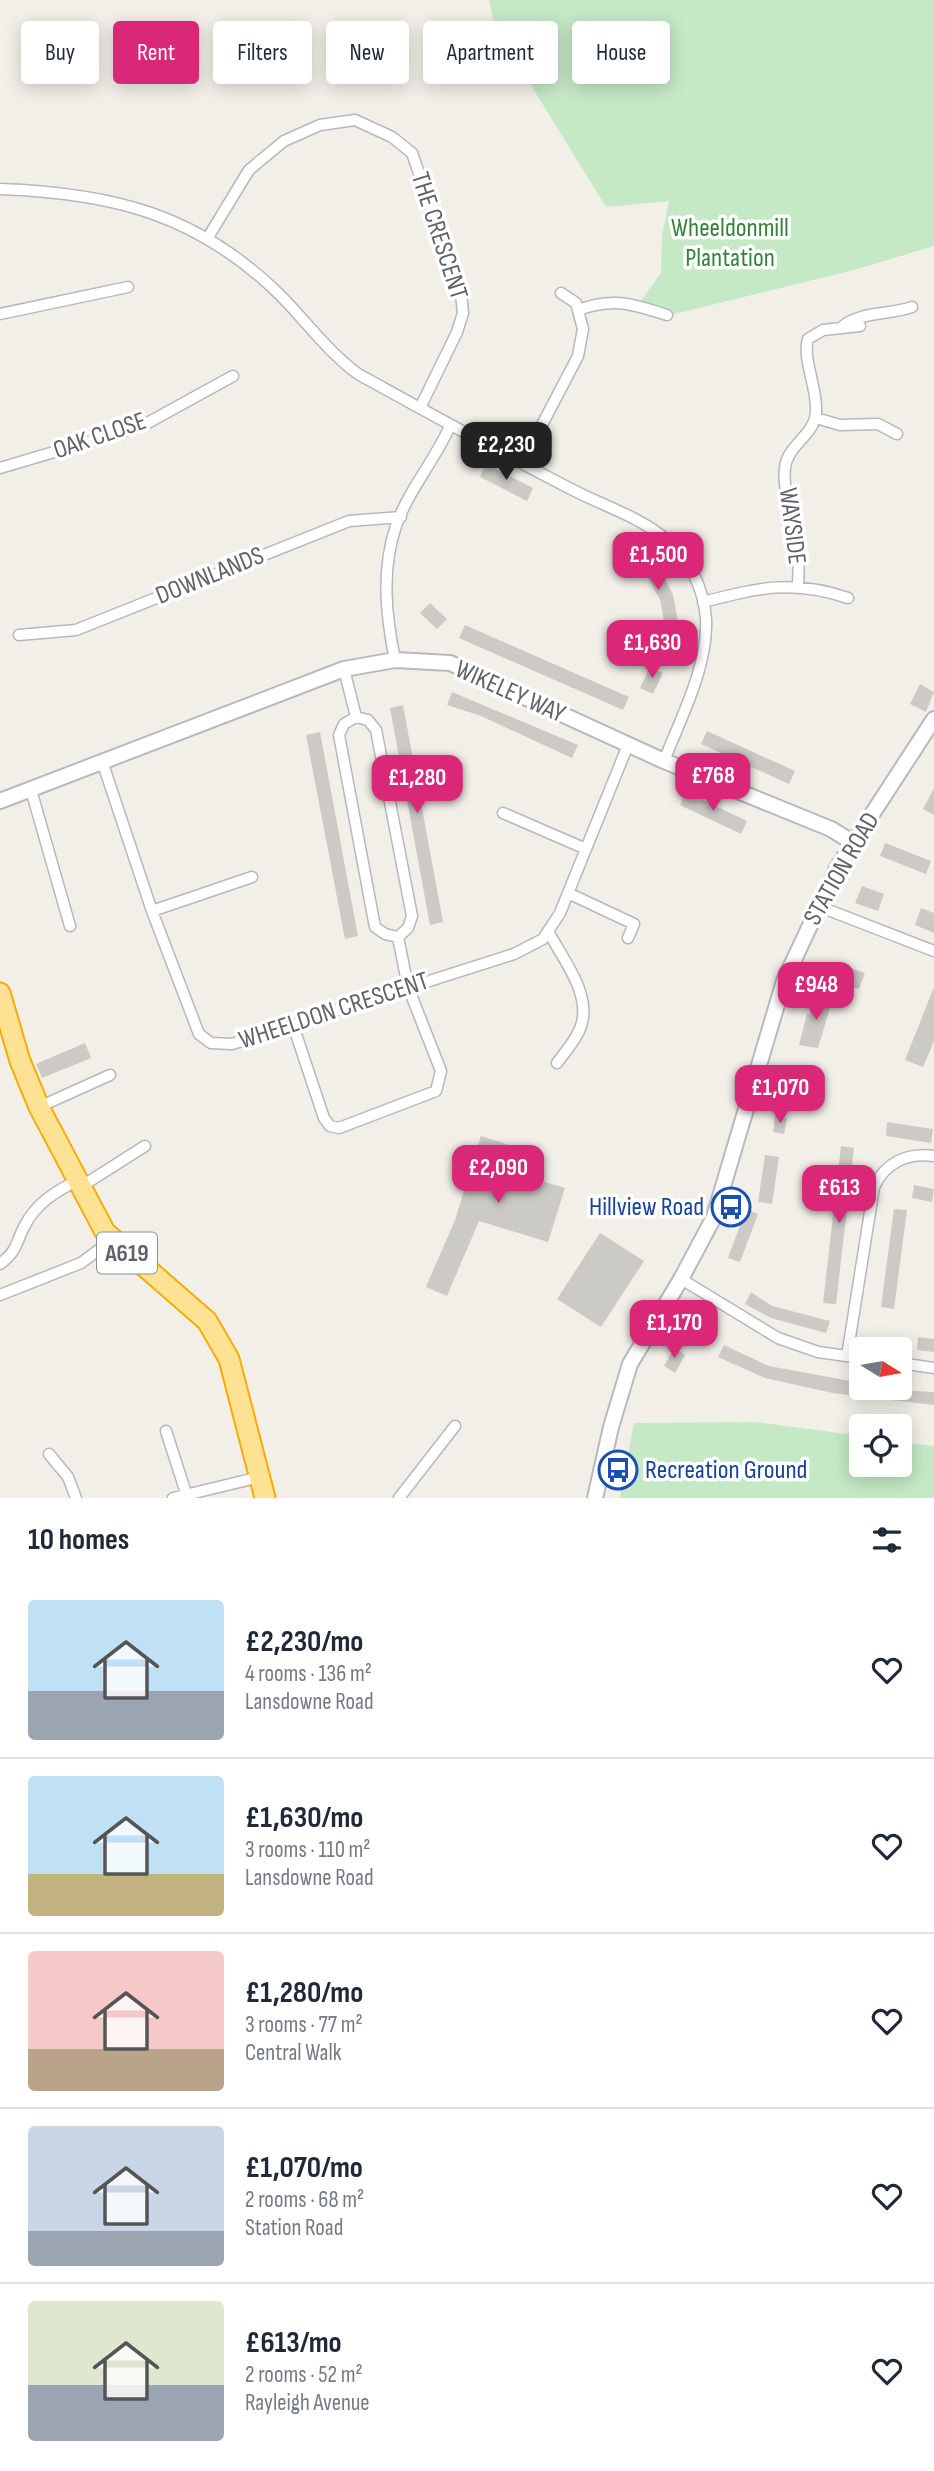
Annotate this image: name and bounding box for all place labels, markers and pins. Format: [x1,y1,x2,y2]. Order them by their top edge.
pin: £2,230 [449,422,563,482]
pin: £1,500 [601,532,715,592]
pin: £1,630 [595,620,709,680]
pin: £768 [672,754,754,813]
pin: £1,280 [360,756,474,815]
pin: £948 [775,962,857,1022]
pin: £1,070 [723,1066,837,1125]
pin: £2,090 [441,1146,555,1205]
pin: £613 [798,1166,880,1225]
bus stop icon: Hillview Road [710,1186,752,1228]
place label: Hillview Road [589,1192,704,1223]
pin: £1,170 [617,1300,731,1360]
bus stop icon: Recreation Ground [597,1449,639,1491]
place label: Recreation Ground [645,1455,807,1486]

